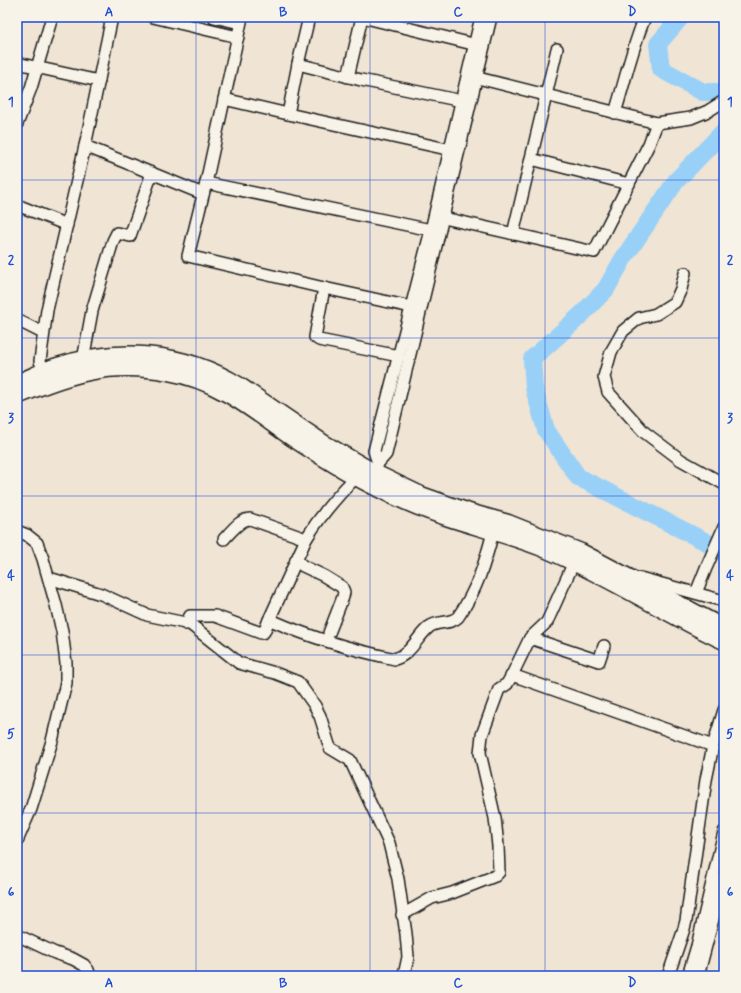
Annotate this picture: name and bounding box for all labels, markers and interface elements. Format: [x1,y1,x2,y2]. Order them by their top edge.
text: A [105,4,113,21]
text: B [279,4,288,21]
text: C [453,4,463,21]
text: D [628,4,637,21]
text: 1 [8,94,14,111]
text: 1 [727,94,733,111]
text: 2 [8,252,15,269]
text: 2 [727,252,734,269]
text: 3 [8,410,14,427]
text: 3 [727,410,733,427]
text: 4 [7,568,15,585]
text: 4 [726,568,734,585]
text: 5 [7,726,15,743]
text: 5 [726,726,734,743]
text: 6 [8,884,15,901]
text: 6 [727,884,734,901]
text: A [105,975,113,992]
text: B [279,975,288,992]
text: C [453,975,463,992]
text: D [628,975,637,992]

